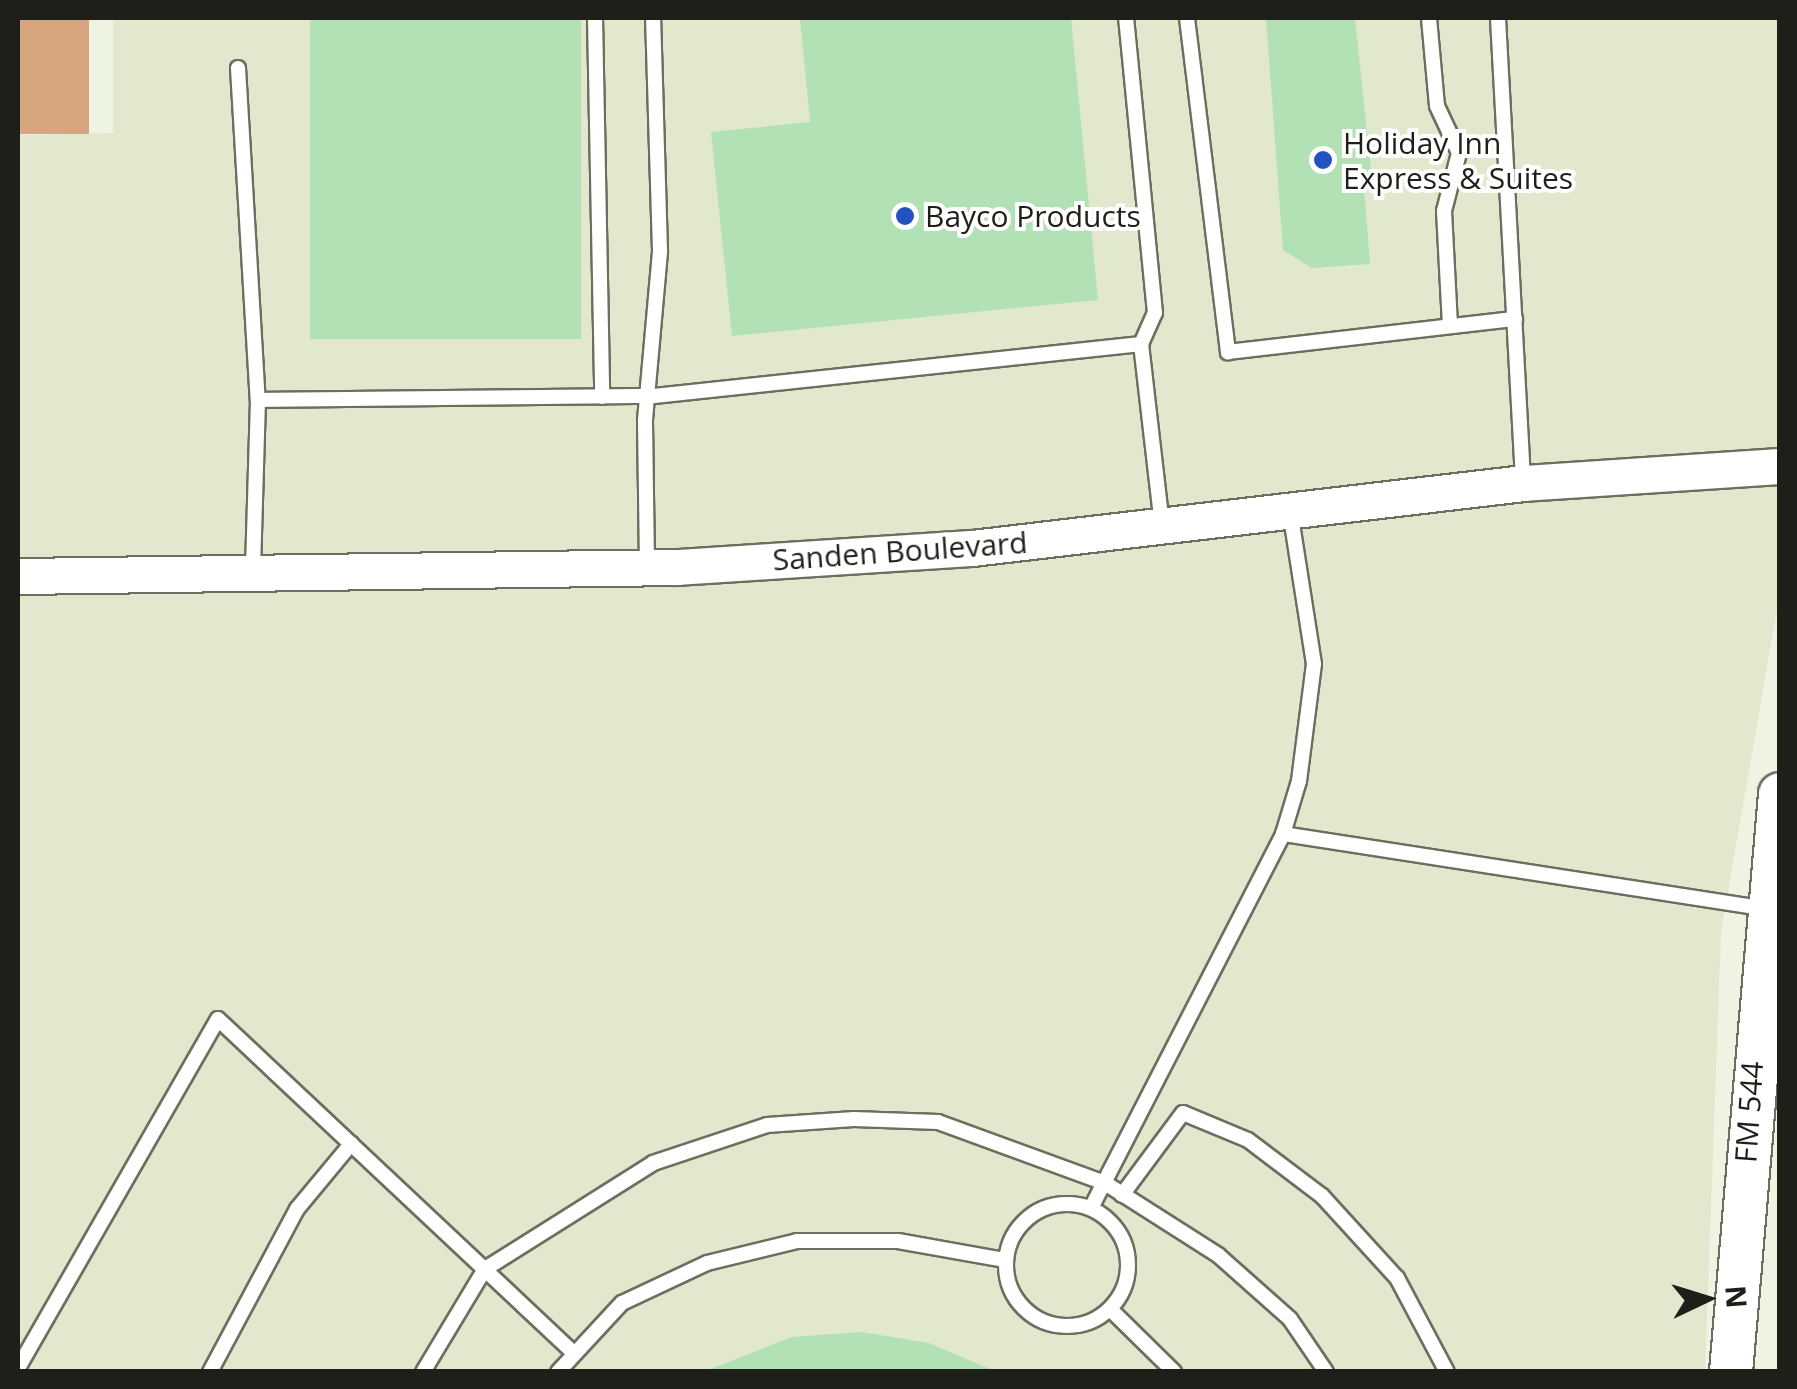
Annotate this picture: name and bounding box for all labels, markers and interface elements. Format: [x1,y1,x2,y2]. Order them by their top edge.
place label: Holiday Inn Express & Suites [1343,125,1573,196]
marker: Holiday Inn Express & Suites [1312,149,1334,171]
place label: Bayco Products [925,198,1141,234]
marker: Bayco Products [894,205,916,227]
street label: Sanden Boulevard [771,524,1029,578]
street label: FM 544 [1727,1060,1771,1164]
north arrow [1657,1249,1757,1349]
text: N [1717,1284,1757,1310]

